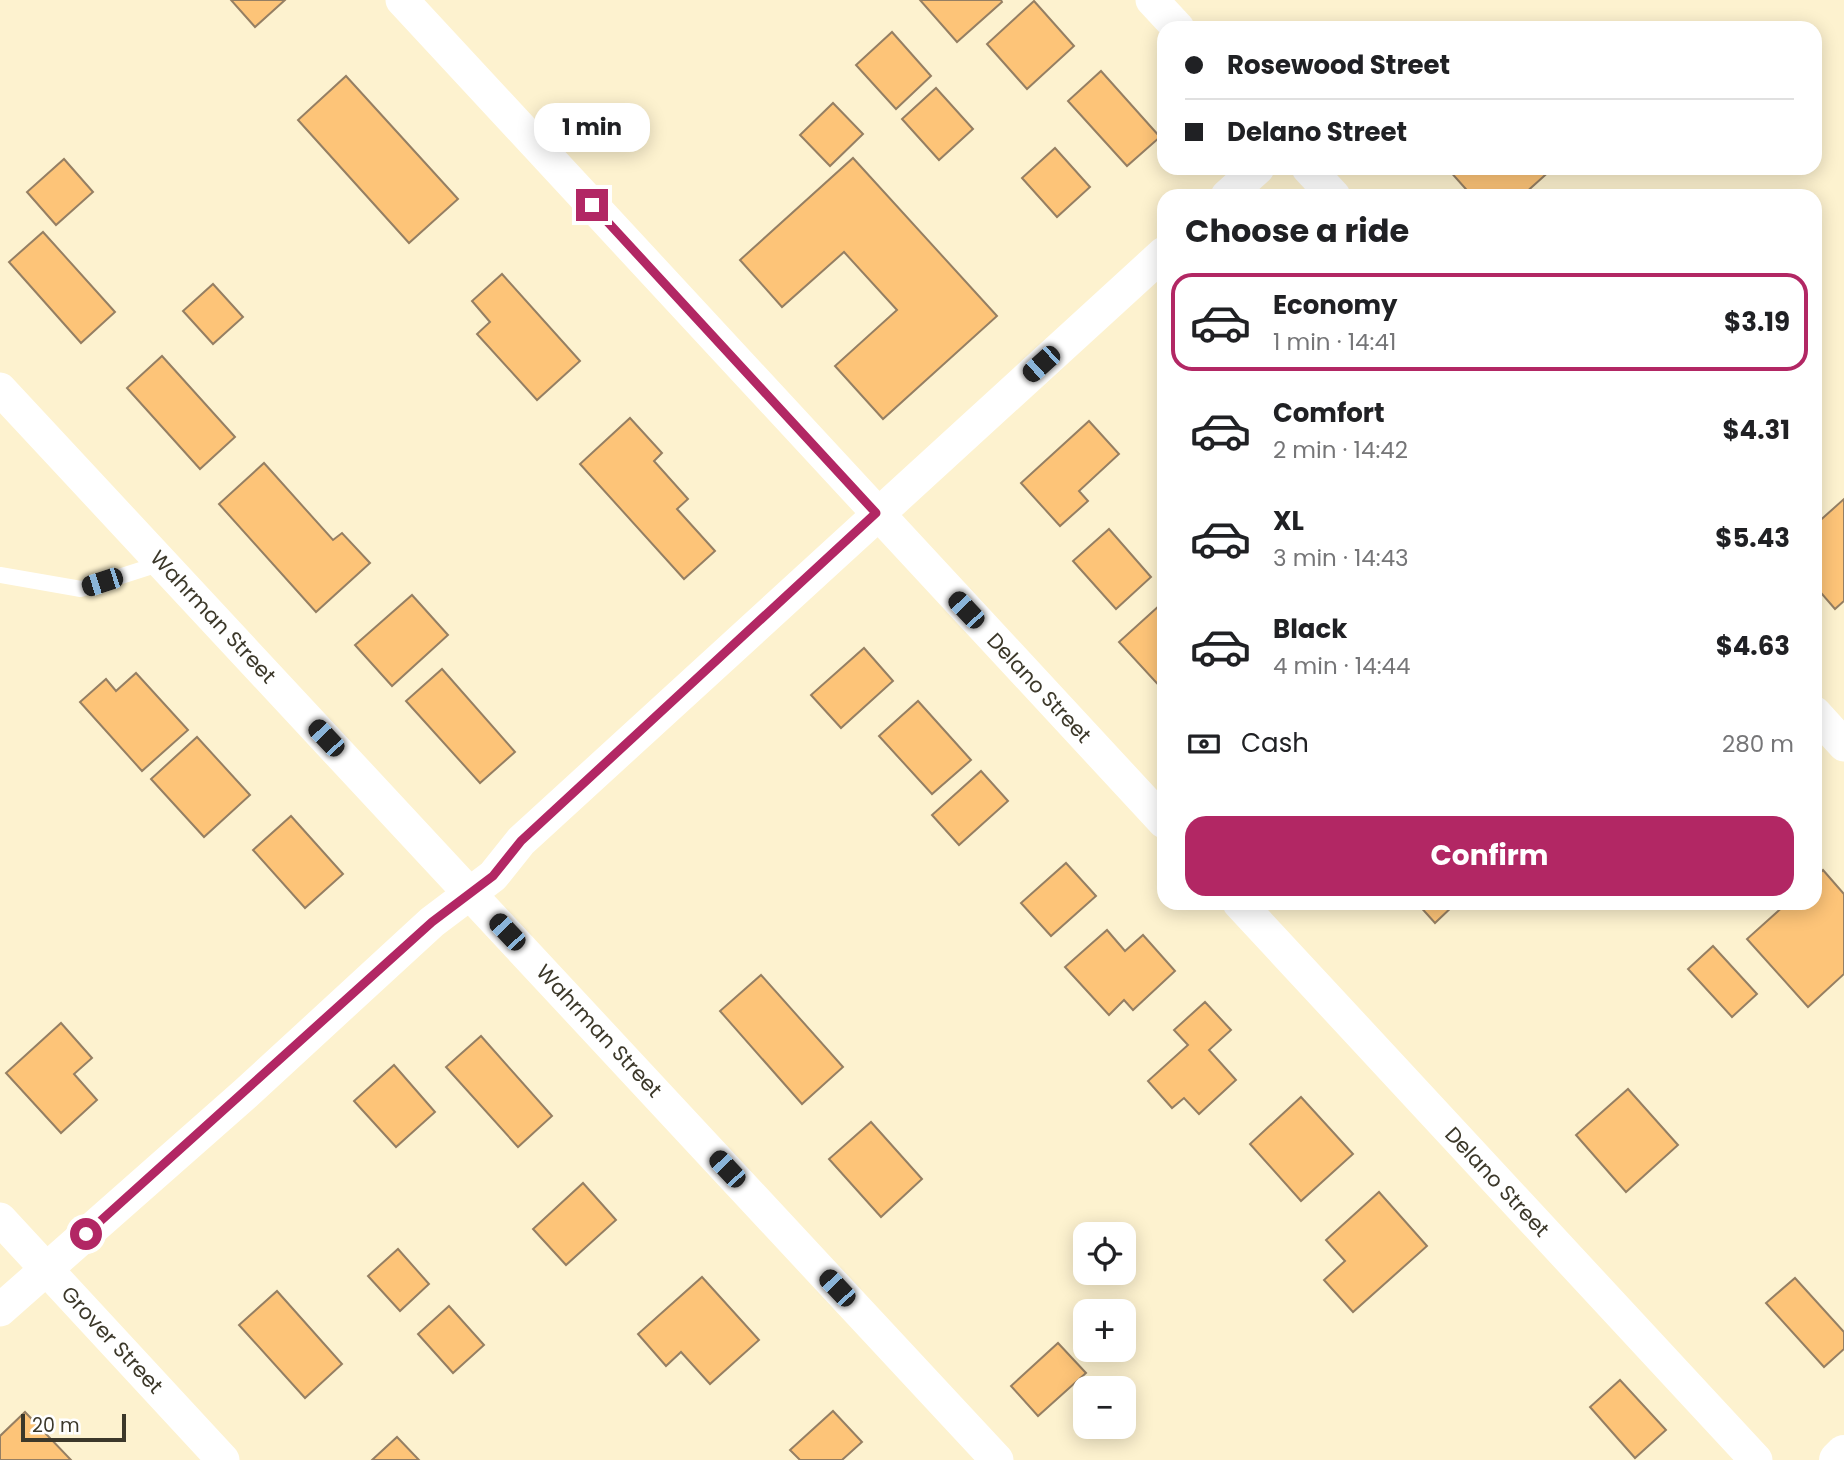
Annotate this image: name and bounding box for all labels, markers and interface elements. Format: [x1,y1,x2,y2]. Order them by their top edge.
text: Rosewood Street [1227,47,1450,83]
callout: 1 min [534,104,650,152]
text: 1 min [562,111,622,143]
text: Delano Street [1227,114,1407,150]
route end [576,189,608,221]
text: Choose a ride [1185,208,1409,253]
text: Economy [1273,287,1397,323]
icon: car [1189,291,1252,354]
text: $3.19 [1724,304,1790,340]
text: 1 min · 14:41 [1273,326,1396,358]
car [1019,342,1064,386]
text: Comfort [1273,395,1385,431]
icon: car [1189,399,1252,462]
text: $4.31 [1722,412,1790,448]
text: 2 min · 14:42 [1273,434,1408,466]
text: XL [1273,503,1304,539]
icon: car [1189,507,1252,570]
text: $5.43 [1715,520,1790,556]
text: 3 min · 14:43 [1273,542,1409,574]
street label: Wahrman Street [144,544,283,690]
car [79,566,126,598]
car [944,587,989,633]
text: Black [1273,611,1347,647]
icon: car [1189,615,1252,678]
street label: Delano Street [981,626,1098,749]
text: $4.63 [1716,628,1790,664]
text: 4 min · 14:44 [1273,650,1411,682]
car [304,715,349,761]
icon: cash [1185,725,1223,763]
text: Cash [1241,725,1309,761]
text: 280 m [1722,728,1794,760]
button: Confirm [1185,816,1794,896]
car [485,909,530,955]
street label: Wahrman Street [530,958,669,1104]
street label: Delano Street [1439,1120,1556,1243]
car [705,1146,750,1192]
route start [70,1218,102,1250]
map controls [1073,1222,1136,1439]
button: locate [1073,1222,1136,1285]
car [815,1265,860,1311]
street label: Grover Street [55,1280,170,1400]
button: + [1073,1299,1136,1362]
button: − [1073,1376,1136,1439]
scale bar [21,1411,126,1443]
text: 20 m [32,1412,80,1439]

